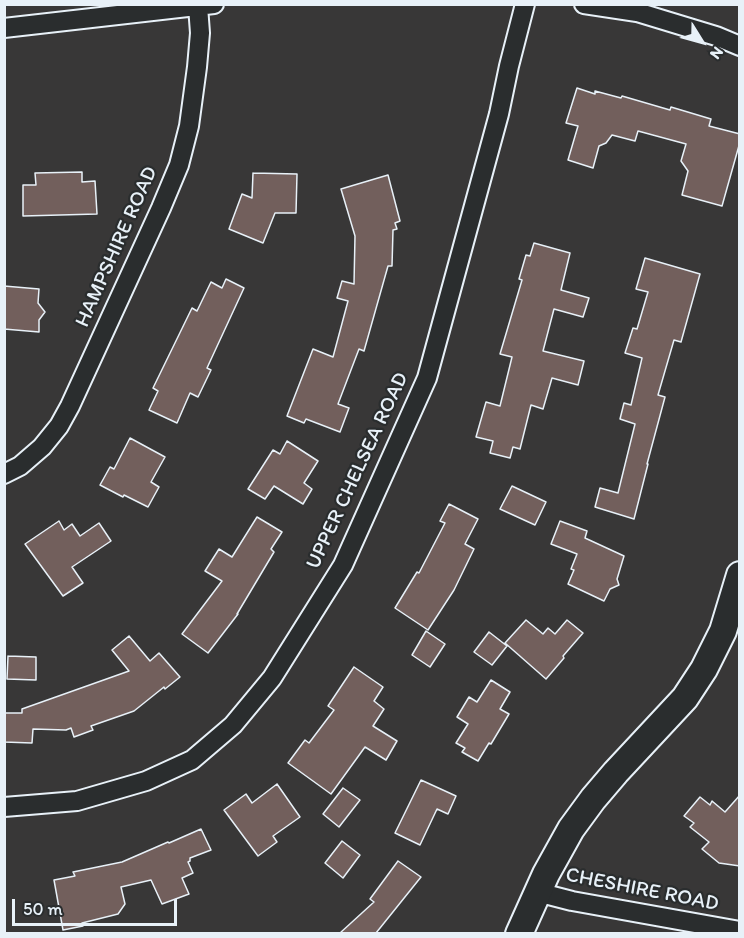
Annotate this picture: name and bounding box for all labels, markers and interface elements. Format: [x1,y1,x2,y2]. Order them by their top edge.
north arrow [672,12,732,72]
text: N [706,43,728,63]
street label: HAMPSHIRE ROAD [70,163,164,331]
street label: UPPER CHELSEA ROAD [301,369,415,573]
street label: CHESHIRE ROAD [563,863,721,917]
scale bar [15,887,180,925]
text: 50 m [23,898,63,920]

